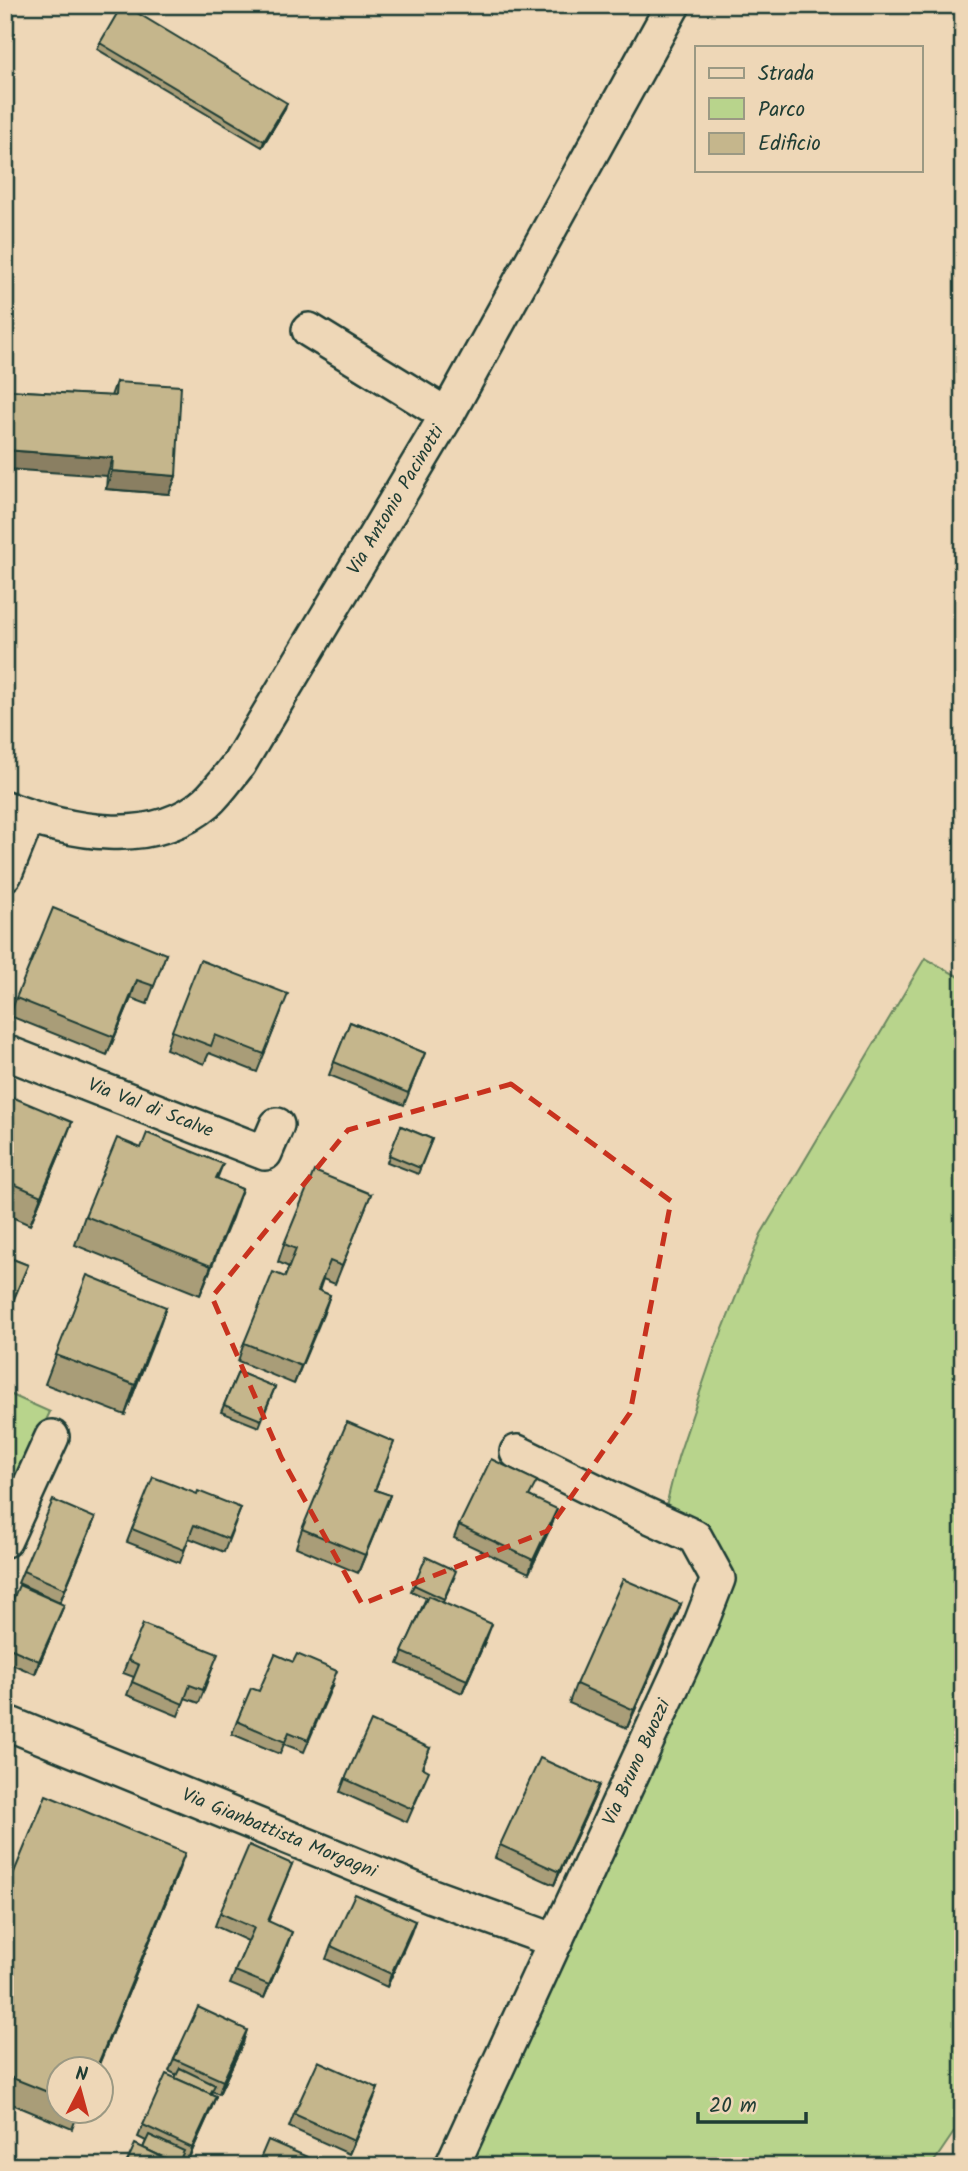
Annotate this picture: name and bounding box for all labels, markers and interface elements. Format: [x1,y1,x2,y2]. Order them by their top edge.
legend [695,46,922,172]
text: Strada [758,58,814,91]
text: Parco [758,94,805,127]
text: Edificio [758,128,821,161]
street label: Via Antonio Pacinotti [340,418,453,581]
street label: Via Val di Scalve [83,1070,218,1147]
street label: Via Bruno Buozzi [595,1693,680,1831]
street label: Via Gianbattista Morgagni [177,1781,383,1887]
north arrow [46,2056,116,2126]
text: N [74,2060,89,2091]
scale bar [698,2080,807,2124]
text: 20 m [709,2090,757,2123]

